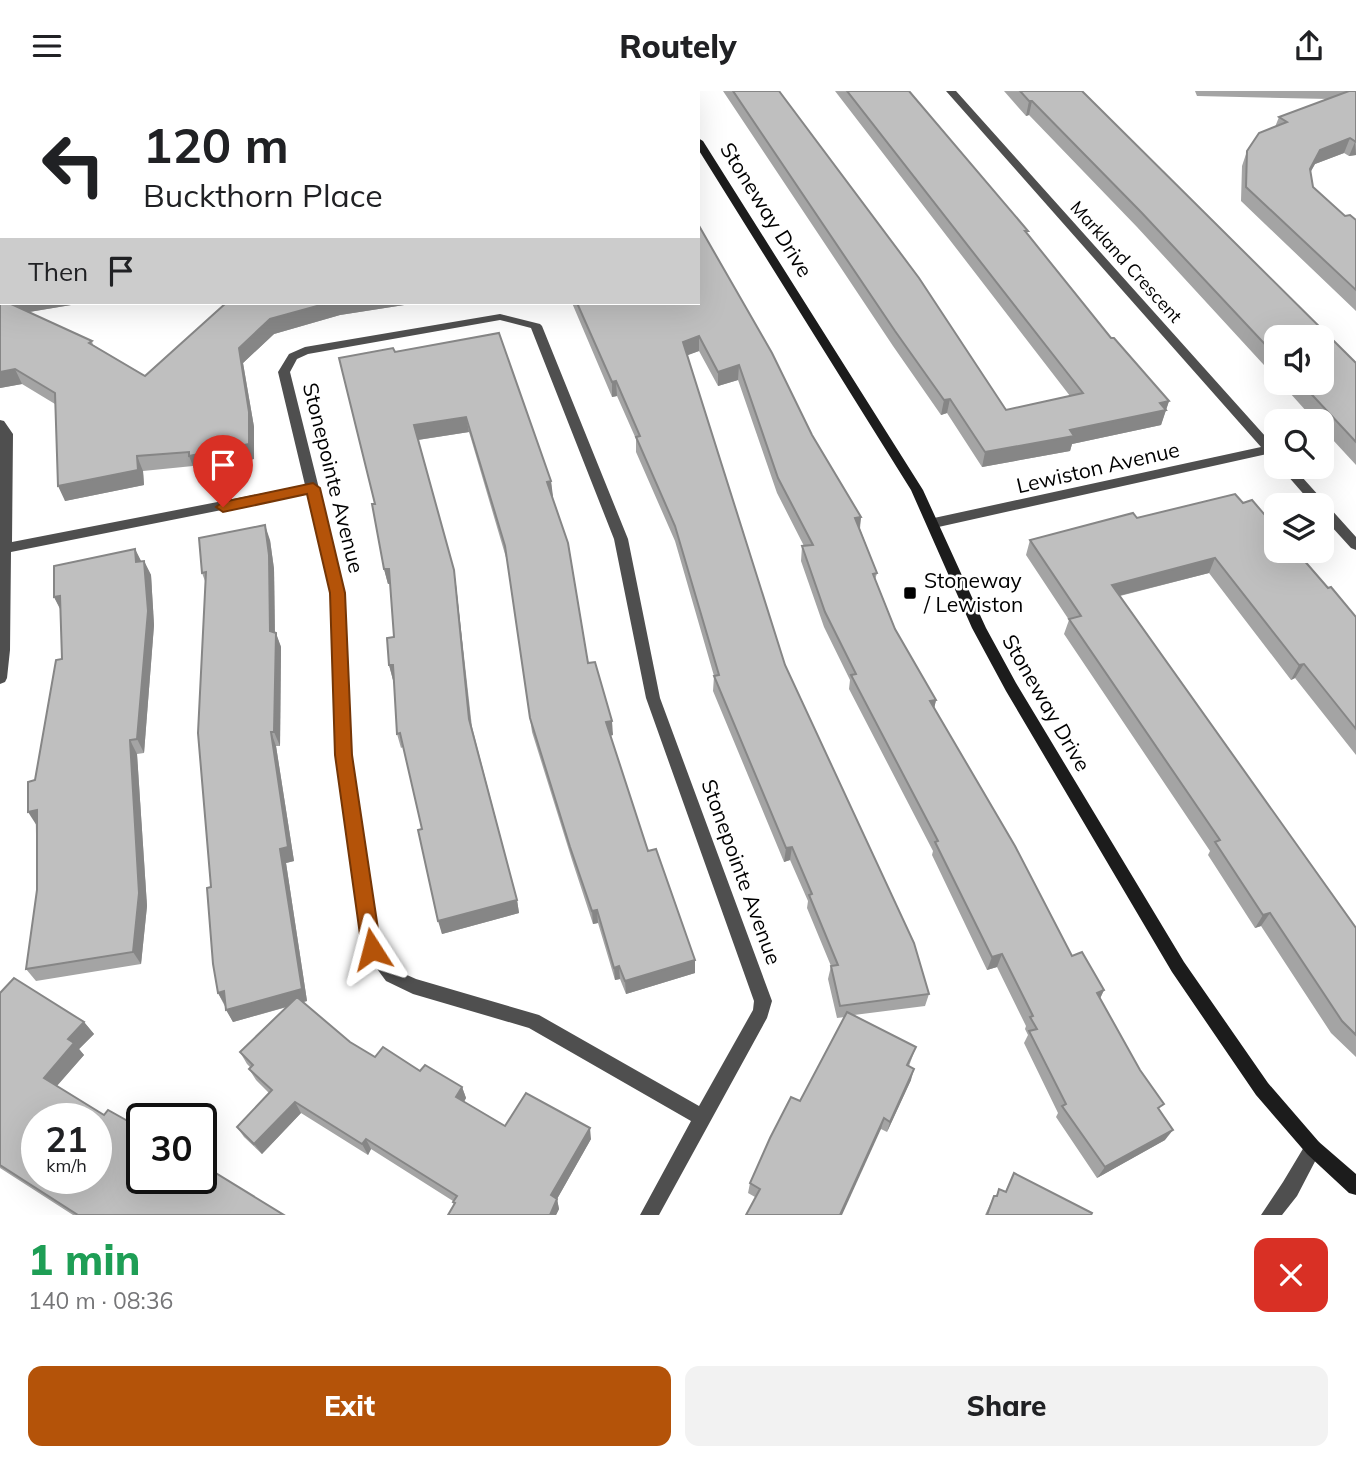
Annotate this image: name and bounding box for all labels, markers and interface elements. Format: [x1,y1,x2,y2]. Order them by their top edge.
text: Routely [619,26,737,66]
icon: menu [28,27,66,65]
icon: share [1290,27,1328,65]
text: 120 m [143,114,289,175]
icon: left [28,119,119,210]
street label: Stoneway Drive [715,137,819,282]
text: Buckthorn Place [143,175,383,215]
street label: Markland Crescent [1066,196,1187,327]
icon: arrive [102,252,140,290]
text: Then [28,255,88,288]
map controls [1264,325,1334,563]
button: sound [1264,325,1334,395]
street label: Stonepointe Avenue [298,380,370,576]
button: search [1264,409,1334,479]
pin [193,435,253,507]
street label: Lewiston Avenue [1014,436,1182,498]
icon: arrive [204,446,242,484]
button: layers [1264,493,1334,563]
place label: Stoneway / Lewiston [923,567,1023,617]
marker: Stoneway / Lewiston [902,585,918,601]
street label: Stoneway Drive [997,629,1097,776]
street label: Stonepointe Avenue [696,775,788,968]
position arrow [335,912,409,986]
speed limit sign: 30 [126,1103,217,1194]
text: 21 [45,1117,88,1161]
text: km/h [46,1154,87,1177]
text: 1 min [28,1233,141,1286]
button: close [1254,1238,1328,1312]
text: 140 m · 08:36 [28,1286,173,1315]
button: Exit [28,1366,671,1446]
button: Share [685,1366,1328,1446]

